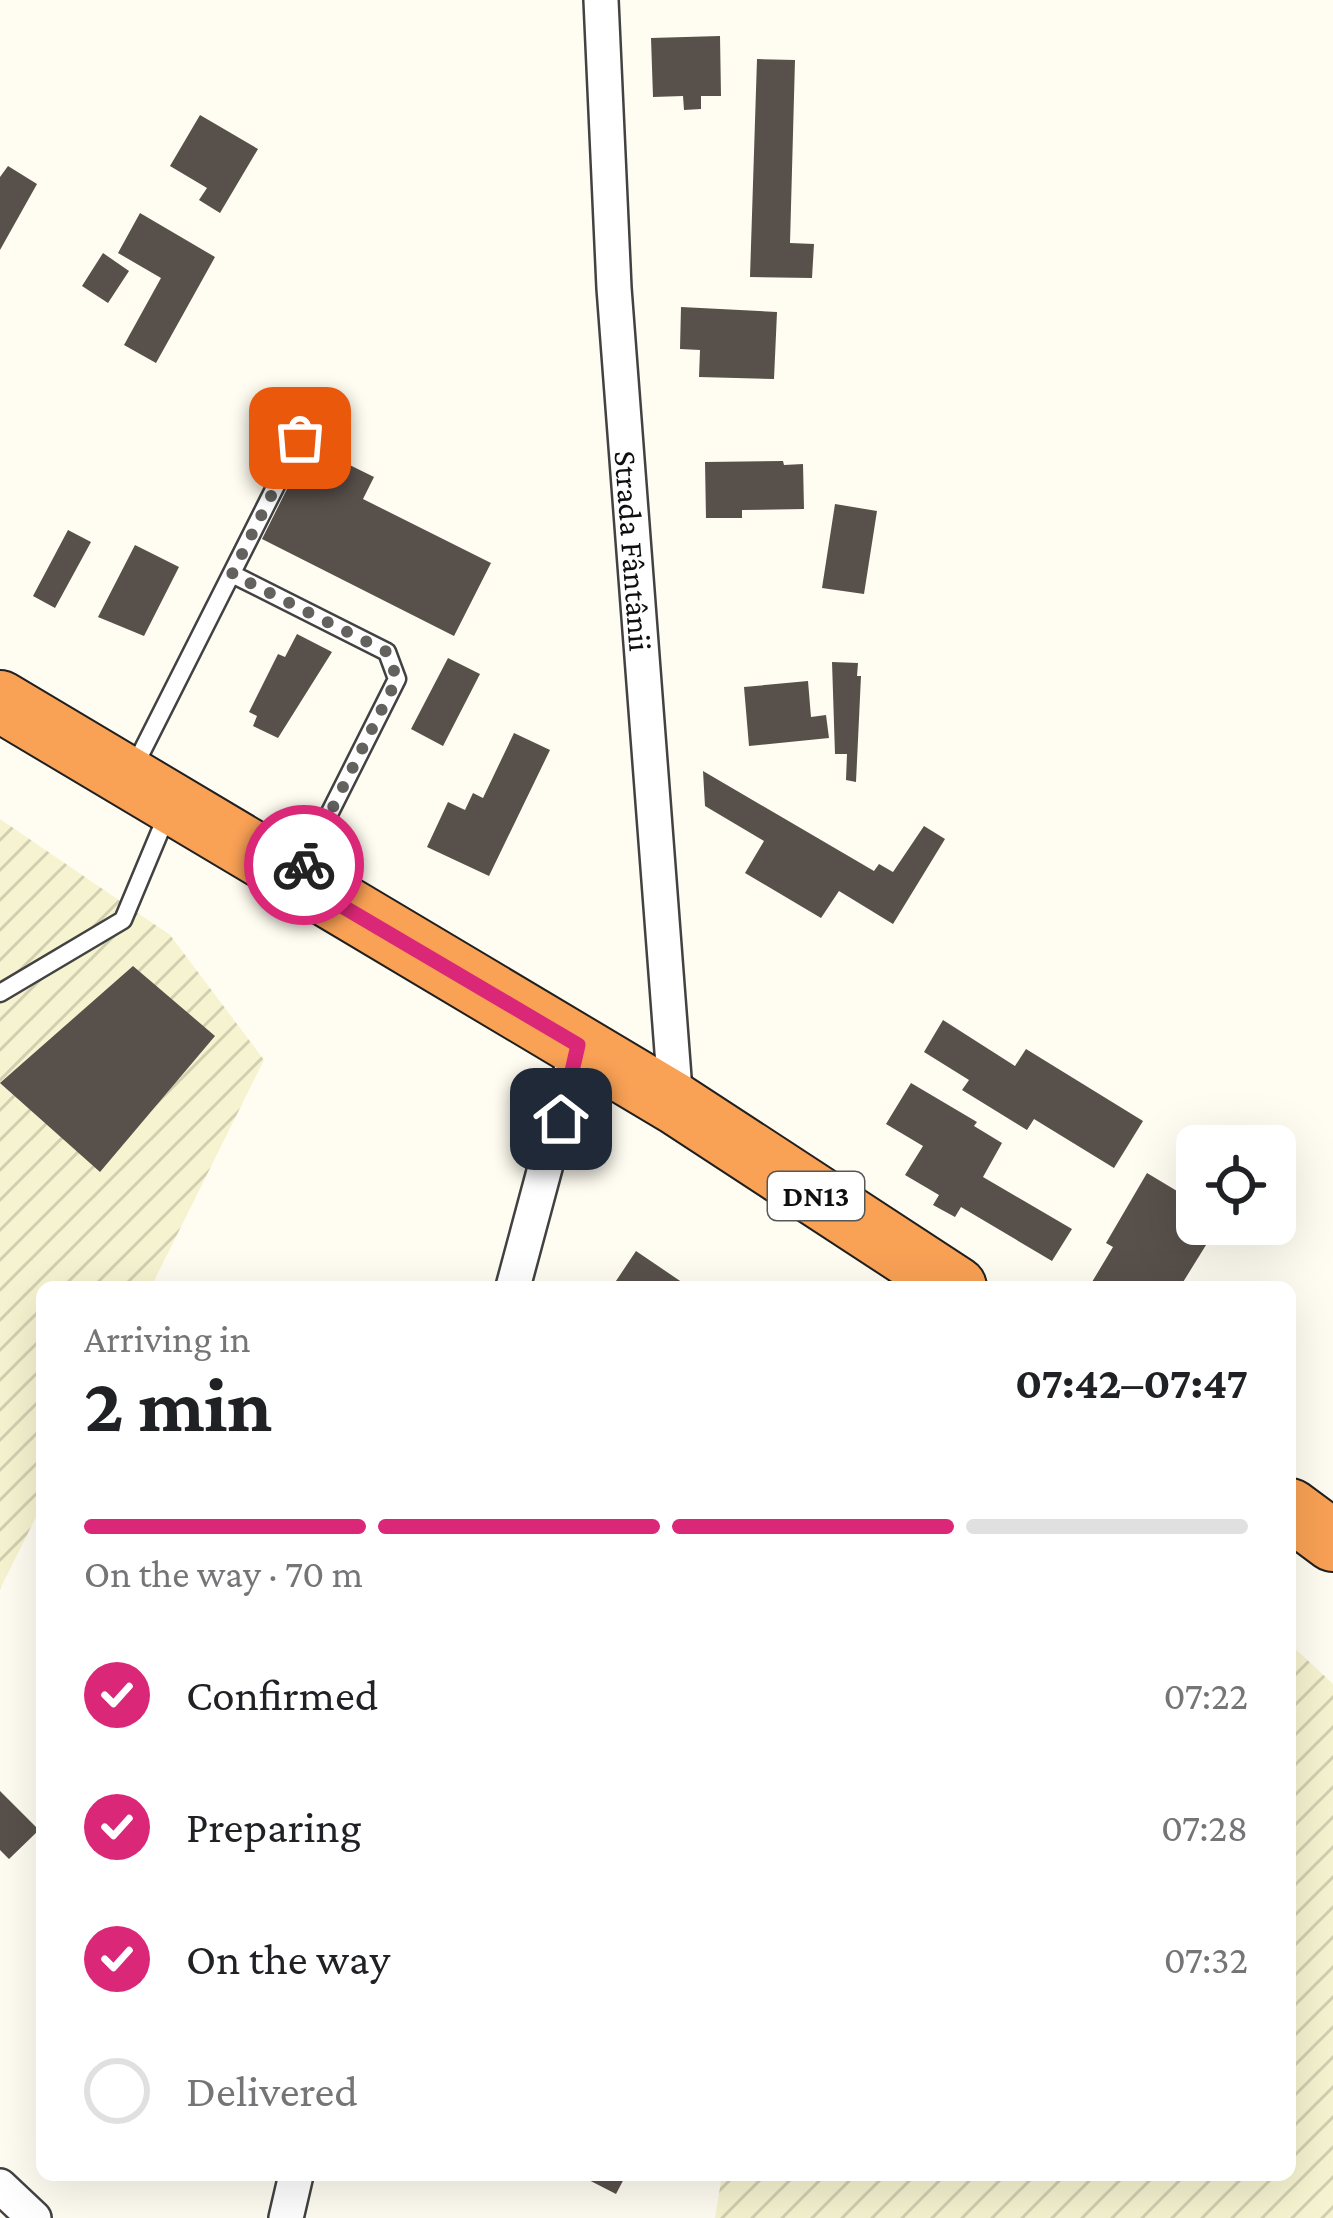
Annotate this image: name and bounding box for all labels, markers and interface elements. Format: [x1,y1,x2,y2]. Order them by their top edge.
pin [249,387,351,489]
icon: bag [267,405,333,471]
street label: Strada Fântânii [607,449,660,653]
courier [244,805,364,925]
icon: bike [271,832,337,898]
pin [510,1068,612,1170]
icon: home [528,1086,594,1152]
map controls [1176,1125,1296,1245]
button: locate [1176,1125,1296,1245]
road number: DN13 [768,1172,864,1220]
text: Arriving in [84,1317,251,1360]
text: 07:42–07:47 [1015,1358,1248,1408]
text: 2 min [84,1361,272,1448]
text: On the way · 70 m [84,1552,363,1595]
icon: check [84,1662,150,1728]
text: Confirmed [186,1670,378,1720]
text: 07:22 [1164,1674,1248,1717]
icon: check [84,1794,150,1860]
text: Preparing [186,1802,362,1852]
text: 07:28 [1161,1806,1248,1849]
icon: check [84,1926,150,1992]
text: On the way [186,1934,390,1984]
text: 07:32 [1164,1938,1248,1981]
text: Delivered [186,2066,358,2116]

